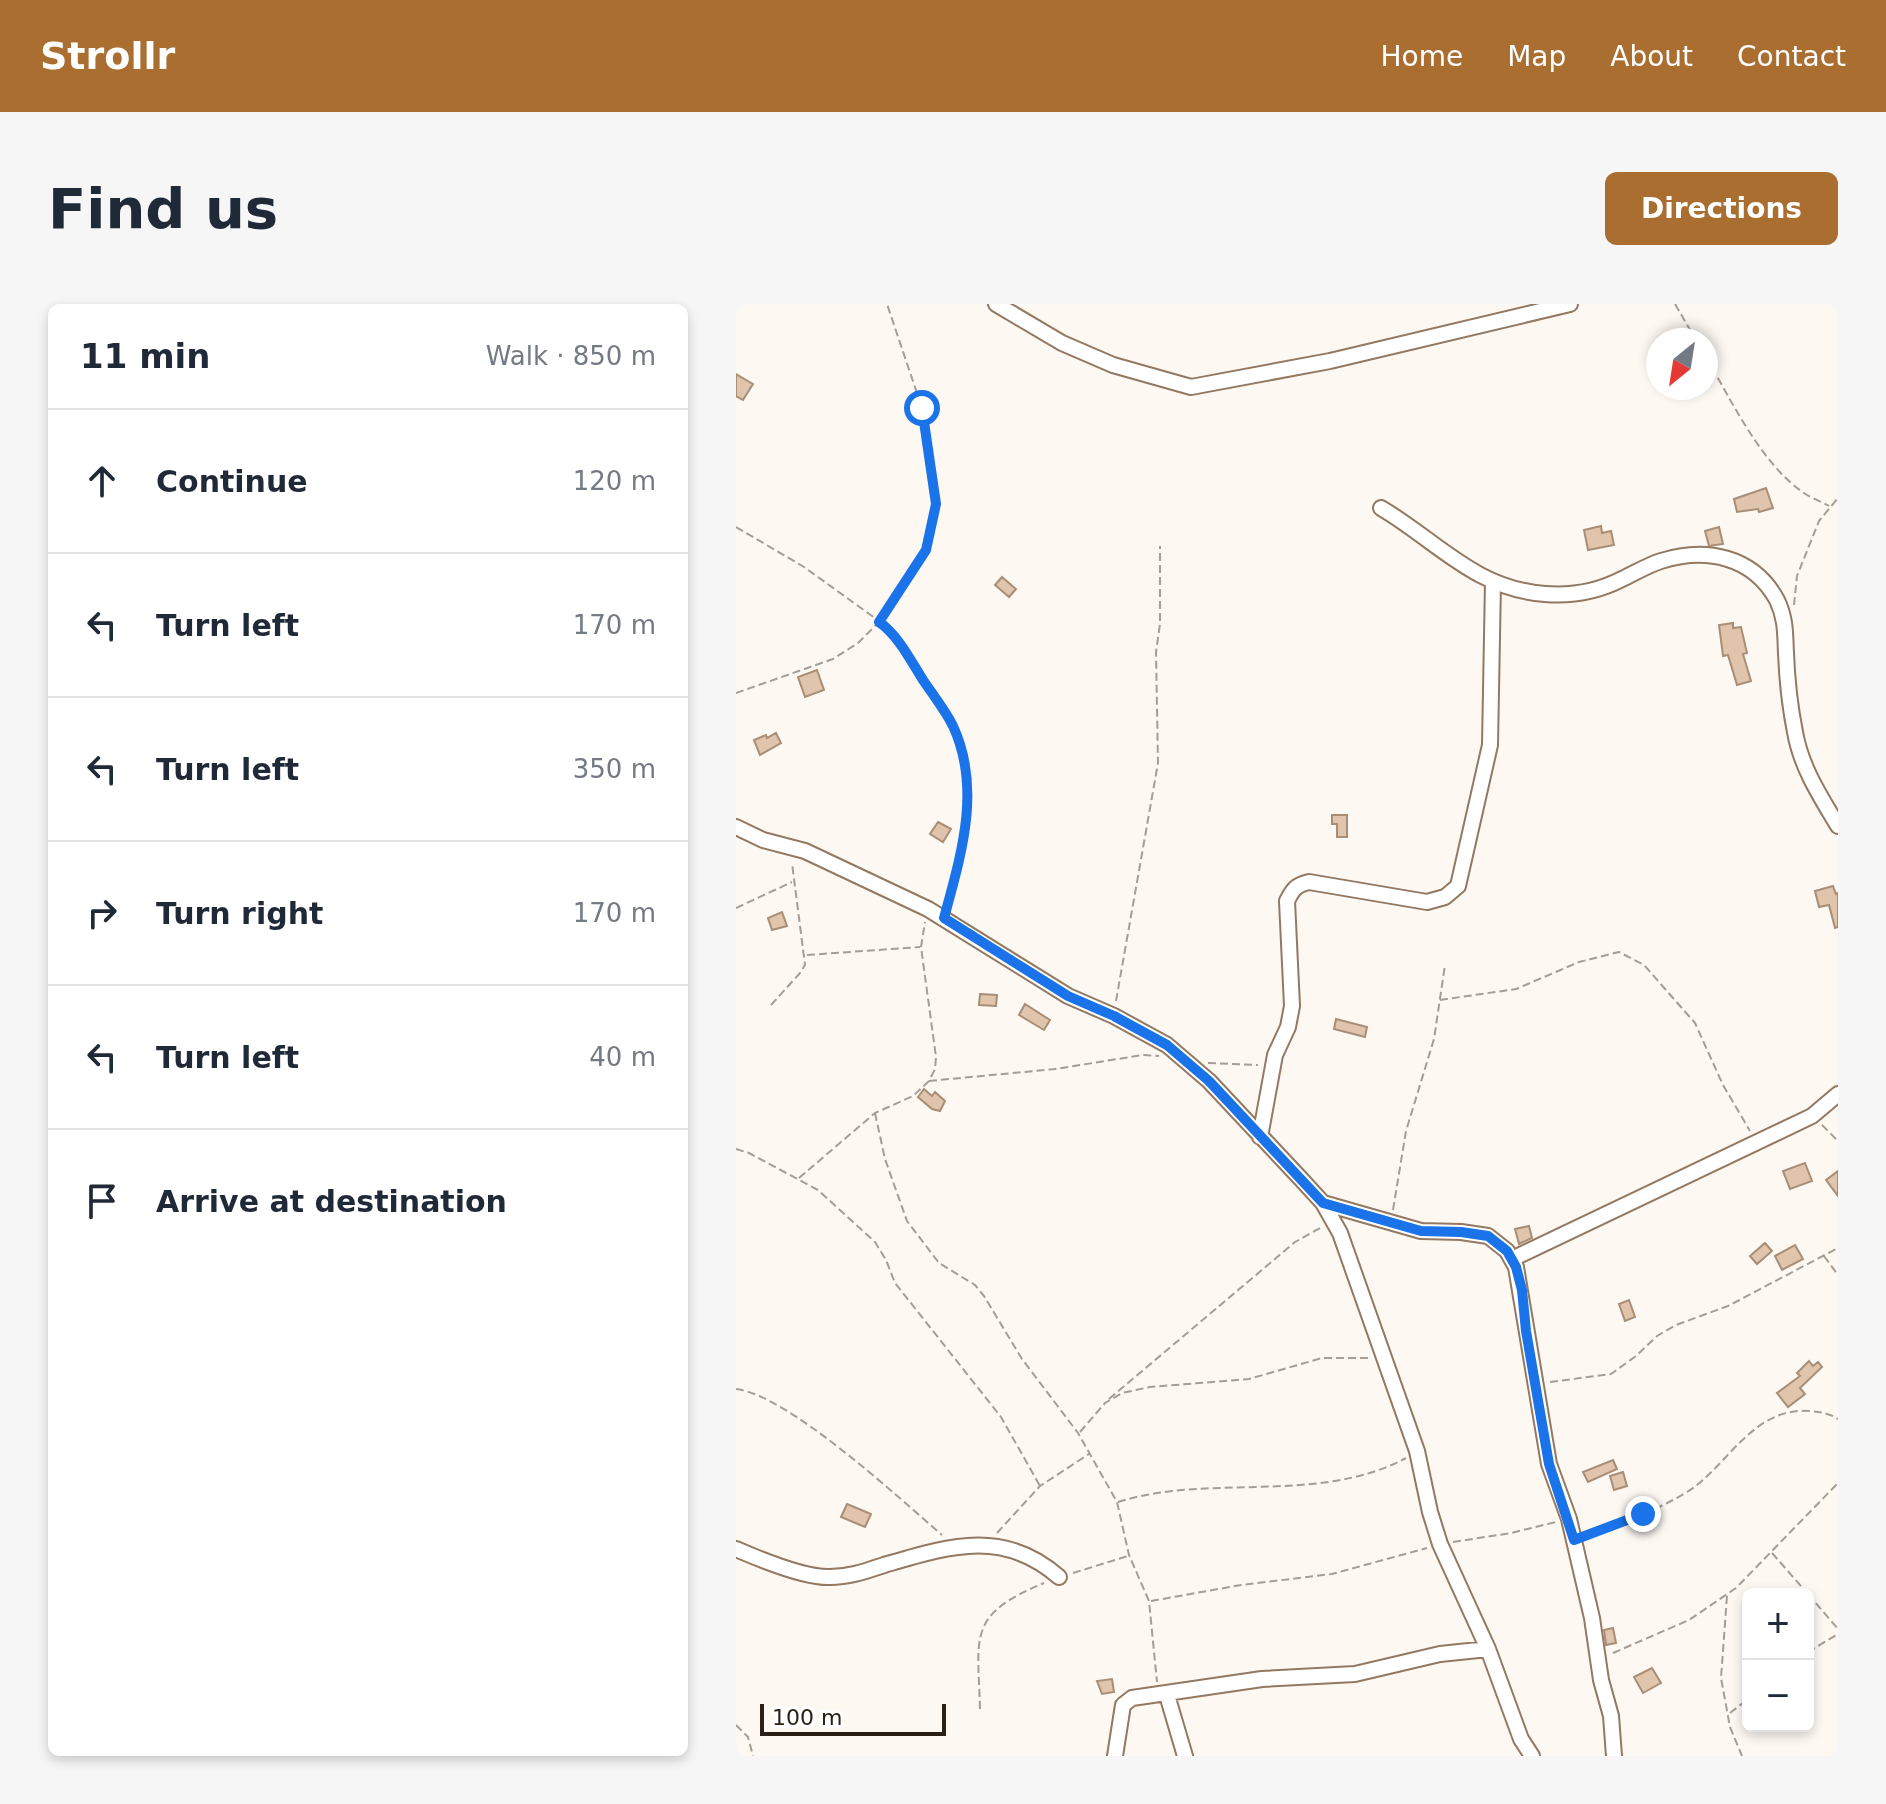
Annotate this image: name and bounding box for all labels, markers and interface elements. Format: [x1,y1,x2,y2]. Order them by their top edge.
text: Strollr [40,34,175,78]
text: Home [1380,40,1463,73]
text: Map [1507,40,1566,73]
text: About [1610,40,1693,73]
text: Contact [1737,40,1846,73]
button: Directions [1605,172,1838,245]
text: Find us [48,176,278,241]
north arrow [1646,328,1718,400]
text: 11 min [80,336,210,376]
text: Walk · 850 m [486,341,656,371]
route start [904,390,940,426]
icon: ahead [80,459,124,503]
text: Continue [156,464,308,499]
text: 120 m [573,466,656,496]
icon: left [80,603,124,647]
text: Turn left [156,608,299,643]
text: 170 m [573,610,656,640]
icon: left [80,747,124,791]
text: Turn left [156,752,299,787]
text: 350 m [573,754,656,784]
icon: right [80,891,124,935]
text: Turn right [156,896,323,931]
text: 170 m [573,898,656,928]
icon: left [80,1035,124,1079]
text: Turn left [156,1040,299,1075]
text: 40 m [589,1042,656,1072]
icon: arrive [80,1179,124,1223]
text: Arrive at destination [156,1184,507,1219]
route end [1625,1496,1661,1532]
map controls [1742,1588,1814,1732]
button: + [1742,1588,1814,1660]
button: − [1742,1660,1814,1732]
scale bar [760,1700,946,1736]
text: 100 m [772,1705,842,1730]

